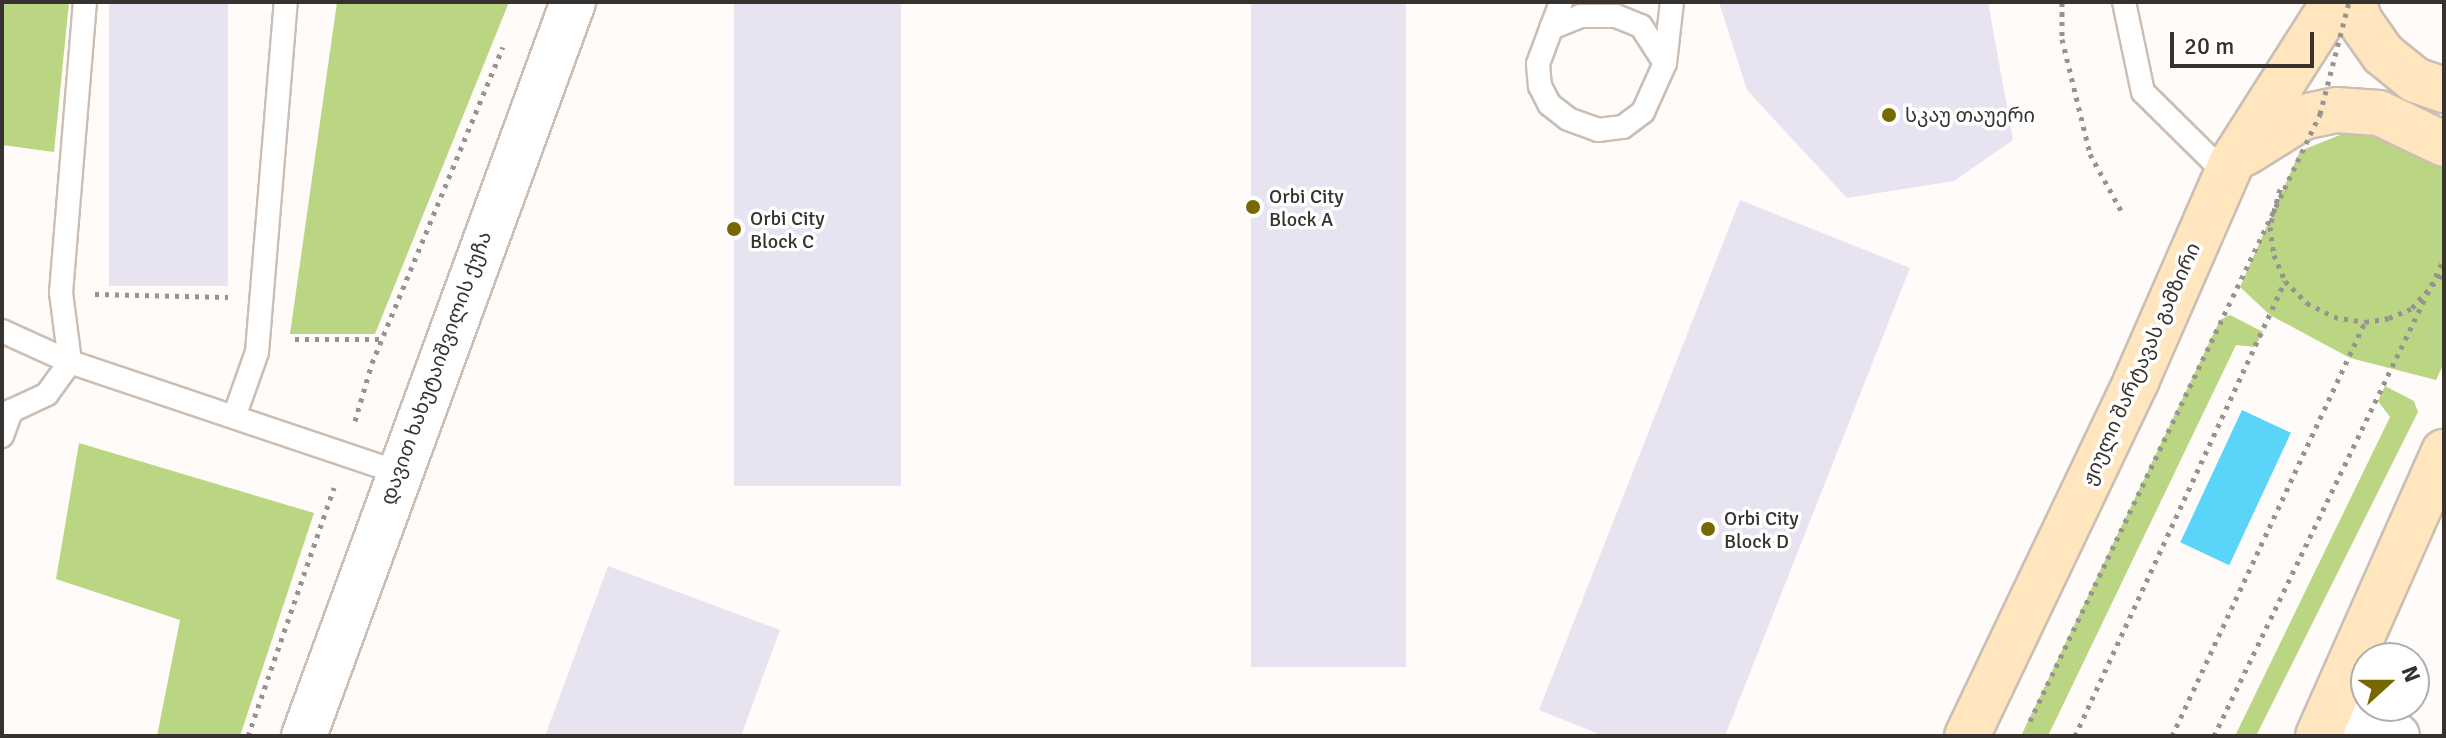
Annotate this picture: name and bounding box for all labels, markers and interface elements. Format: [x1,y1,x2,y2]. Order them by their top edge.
scale bar [2174,16,2318,66]
text: 20 m [2184,31,2234,61]
place label: სკაუ თაუერი [1905,103,2035,127]
marker: სკაუ თაუერი [1880,106,1898,124]
place label: Orbi City Block A [1269,184,1344,231]
marker: Orbi City Block A [1244,198,1262,216]
place label: Orbi City Block C [750,206,825,253]
marker: Orbi City Block C [725,220,743,238]
street label: დავით ხახუტაიშვილის ქუჩა [375,228,497,508]
street label: ჟიული შარტავას გამზირი [2077,239,2205,489]
place label: Orbi City Block D [1724,506,1799,553]
marker: Orbi City Block D [1699,520,1717,538]
north arrow [2350,642,2430,722]
text: N [2396,662,2426,686]

